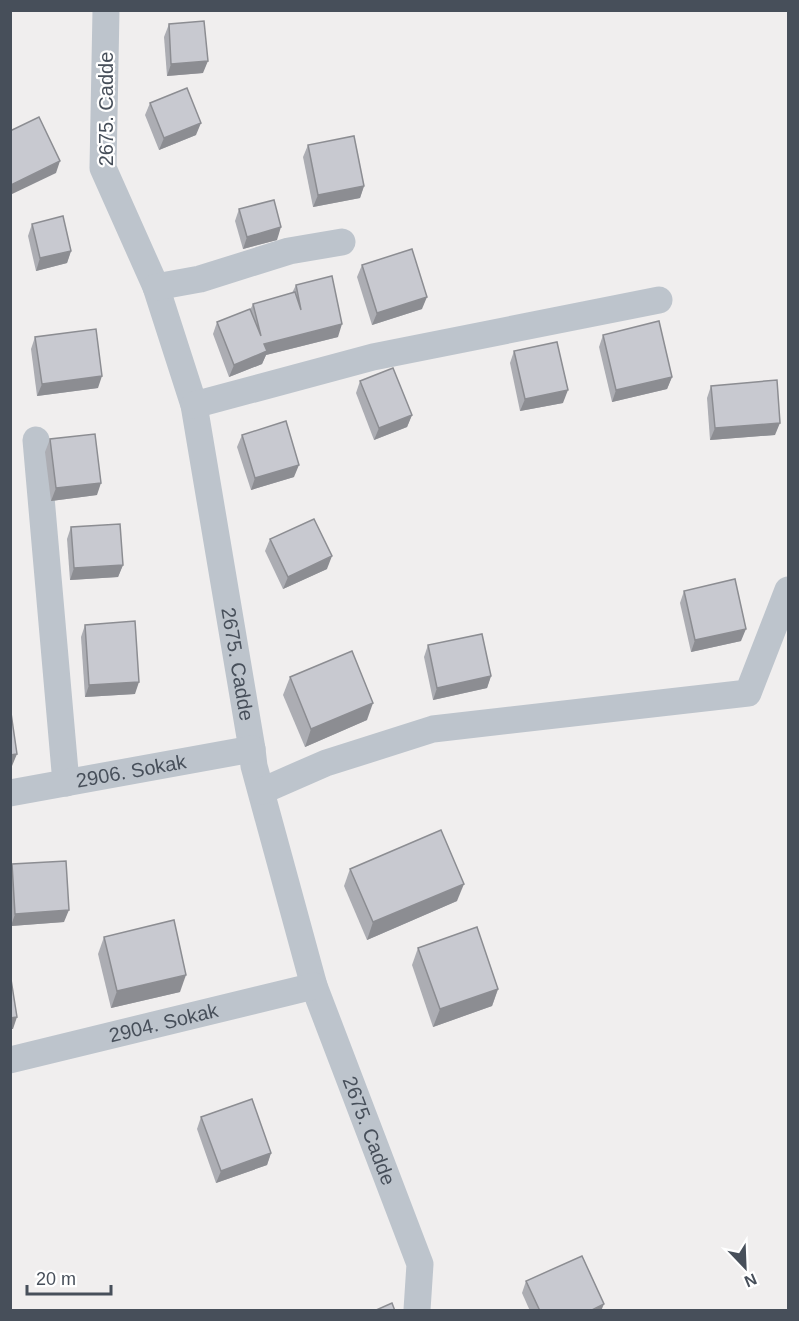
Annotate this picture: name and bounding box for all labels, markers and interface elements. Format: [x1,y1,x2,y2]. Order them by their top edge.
street label: 2675. Cadde [95,52,117,166]
street label: 2675. Cadde [217,606,258,722]
street label: 2906. Sokak [74,750,189,792]
street label: 2904. Sokak [107,999,221,1046]
street label: 2675. Cadde [338,1073,400,1188]
north arrow [715,1237,775,1297]
scale bar [27,1258,111,1296]
text: 20 m [36,1269,76,1289]
text: N [742,1270,759,1290]

